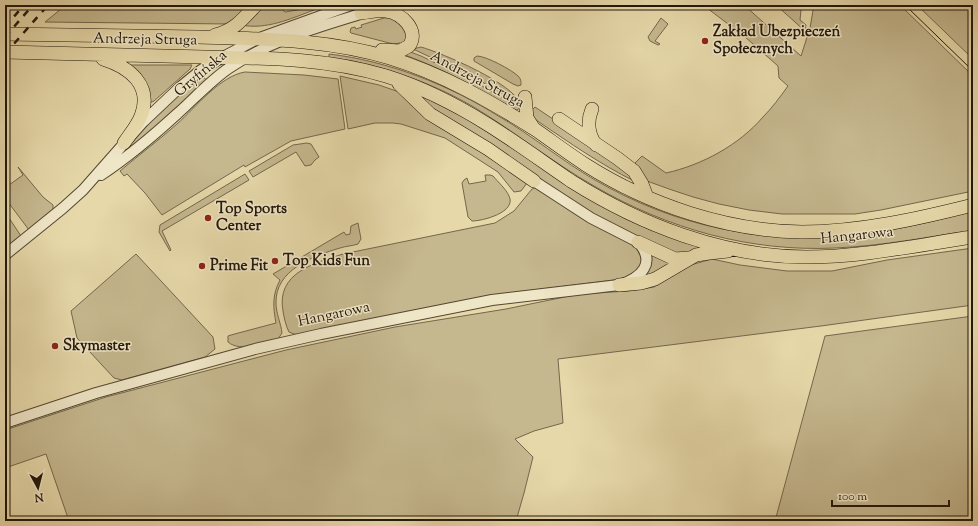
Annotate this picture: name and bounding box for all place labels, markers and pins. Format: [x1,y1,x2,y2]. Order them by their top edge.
place label: Zakład Ubezpieczeń Społecznych [713,22,840,60]
marker: Zakład Ubezpieczeń Społecznych [700,36,710,46]
place label: Top Sports Center [216,199,287,237]
marker: Top Sports Center [203,213,213,223]
place label: Top Kids Fun [283,251,370,272]
place label: Prime Fit [210,256,269,277]
marker: Top Kids Fun [270,256,280,266]
marker: Prime Fit [197,261,207,271]
place label: Skymaster [63,336,131,357]
marker: Skymaster [50,341,60,351]

